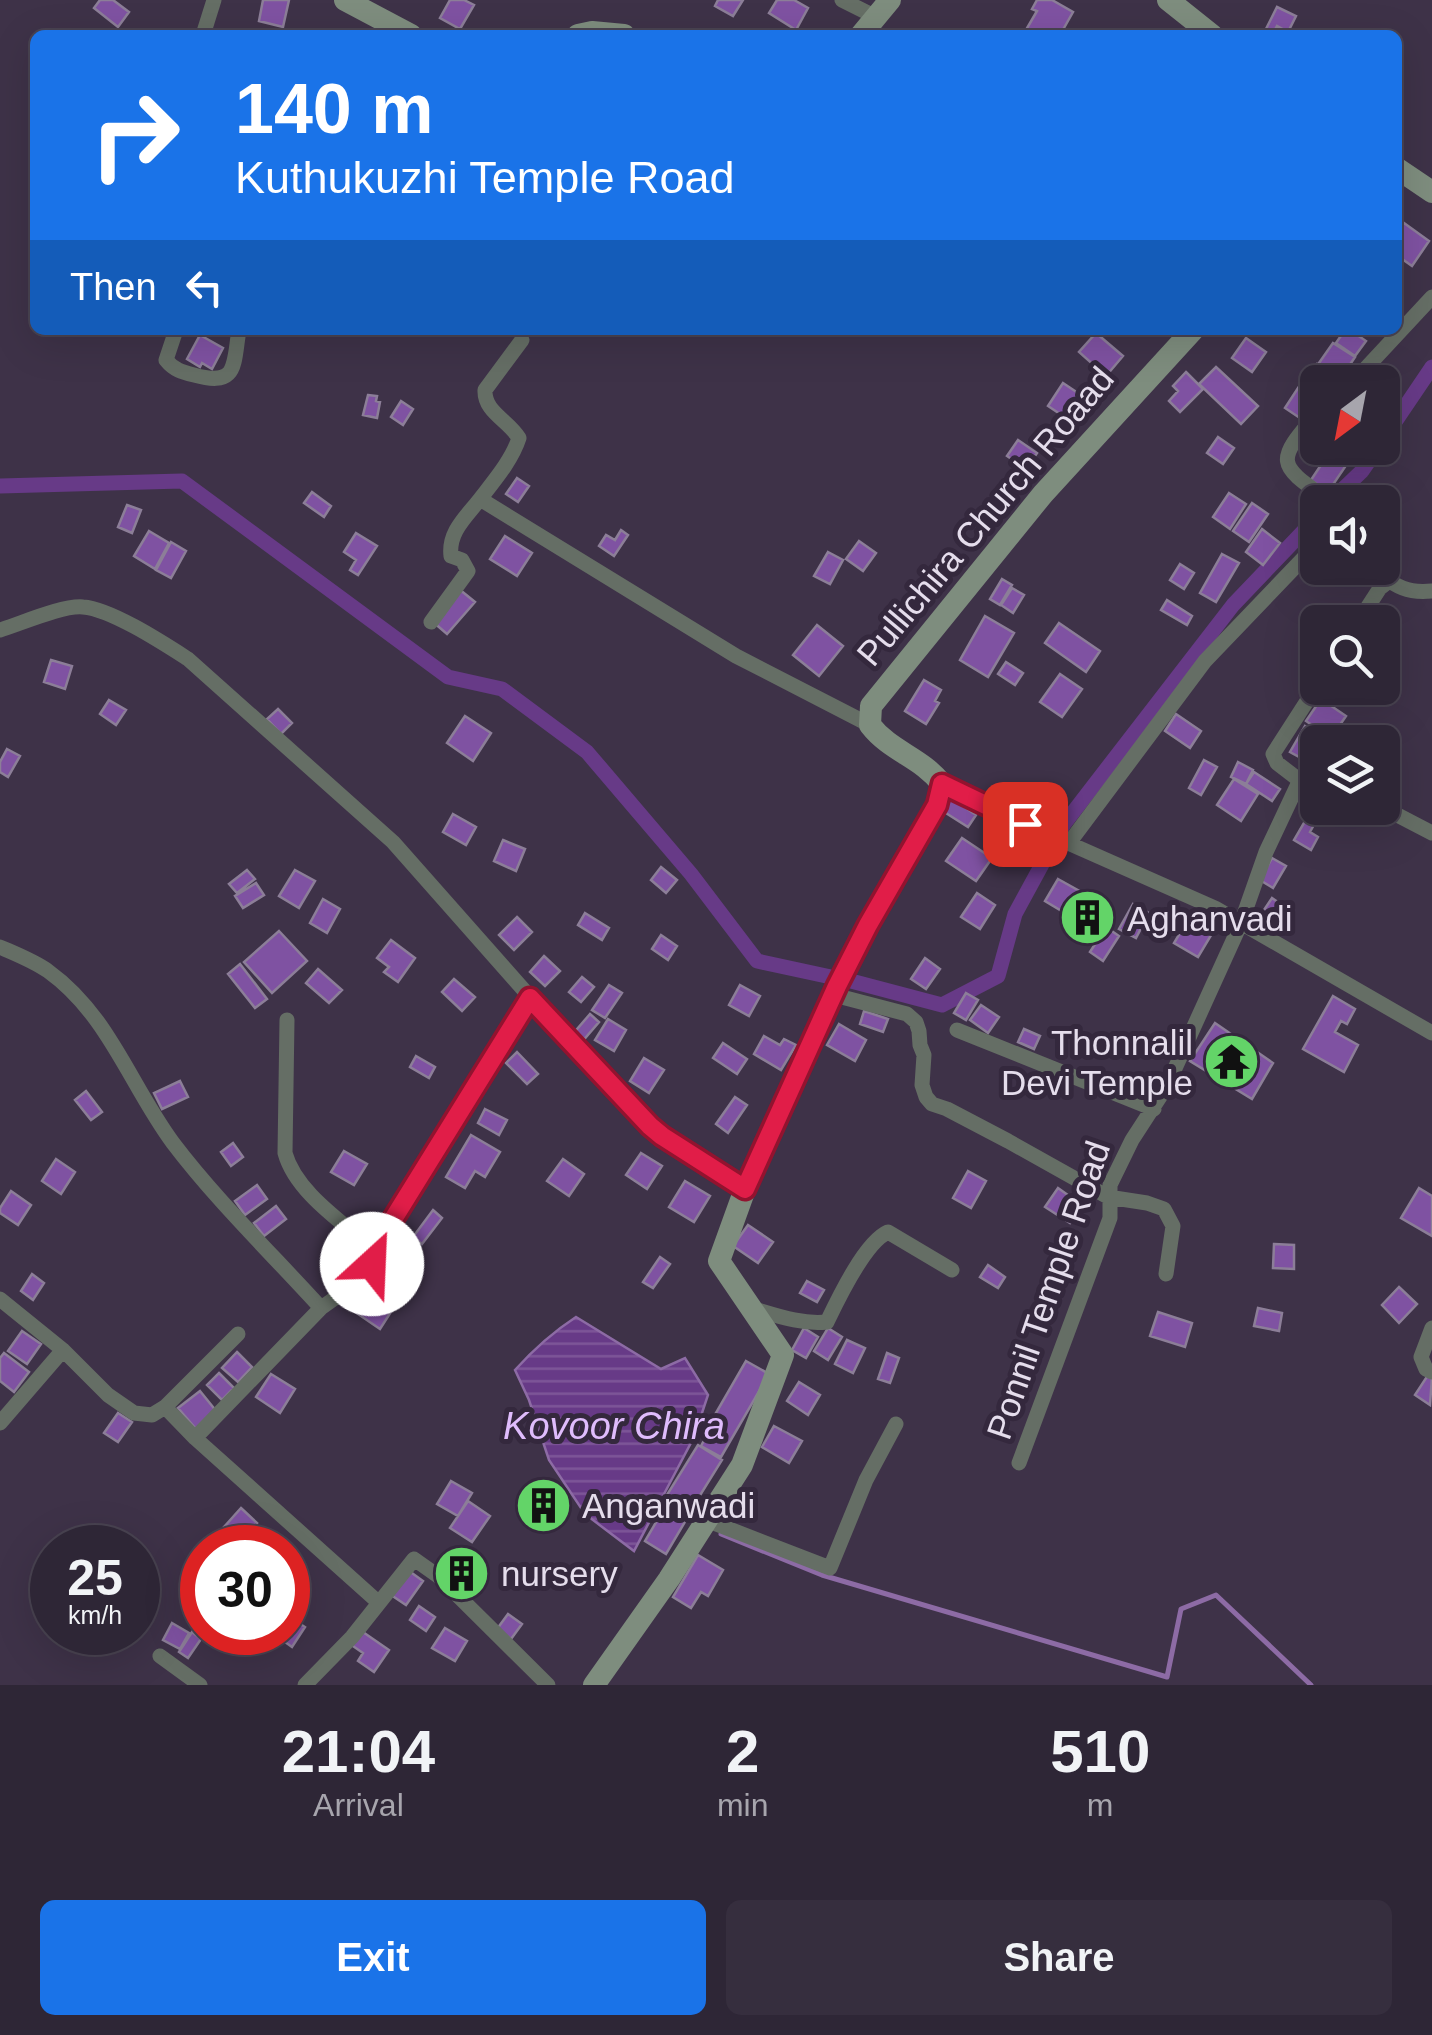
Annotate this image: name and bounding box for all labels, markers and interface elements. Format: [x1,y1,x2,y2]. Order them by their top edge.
icon: right [70,70,200,200]
text: 140 m [235,70,433,148]
text: Kuthukuzhi Temple Road [235,152,734,203]
icon: left [177,260,232,315]
text: Then [70,266,157,308]
street label: Pullichira Church Roaad [849,359,1121,673]
north arrow [1300,365,1400,465]
map controls [1300,365,1400,825]
button: sound [1300,485,1400,585]
button: search [1300,605,1400,705]
button: layers [1300,725,1400,825]
pin [983,782,1068,867]
icon: arrive [998,797,1053,852]
building icon: Aghanvadi [1058,888,1118,948]
place label: Aghanvadi [1127,899,1292,938]
place label: Thonnalil Devi Temple [1001,1023,1193,1102]
temple icon: Thonnalil Devi Temple [1202,1032,1262,1092]
street label: Ponnil Temple Road [979,1136,1117,1444]
position arrow [320,1212,424,1316]
water label: Kovoor Chira [503,1405,725,1447]
building icon: Anganwadi [513,1475,573,1535]
place label: Anganwadi [582,1486,755,1525]
speed limit sign: 30 [180,1525,310,1655]
building icon: nursery [432,1543,492,1603]
text: 25 [67,1550,123,1606]
place label: nursery [501,1554,618,1593]
text: km/h [68,1601,122,1629]
text: 21:04 [282,1718,435,1785]
text: 2 [726,1718,759,1785]
text: 510 [1050,1718,1150,1785]
text: Arrival [313,1787,404,1823]
text: min [717,1787,768,1823]
text: m [1087,1787,1114,1823]
button: Exit [40,1900,706,2015]
button: Share [726,1900,1392,2015]

